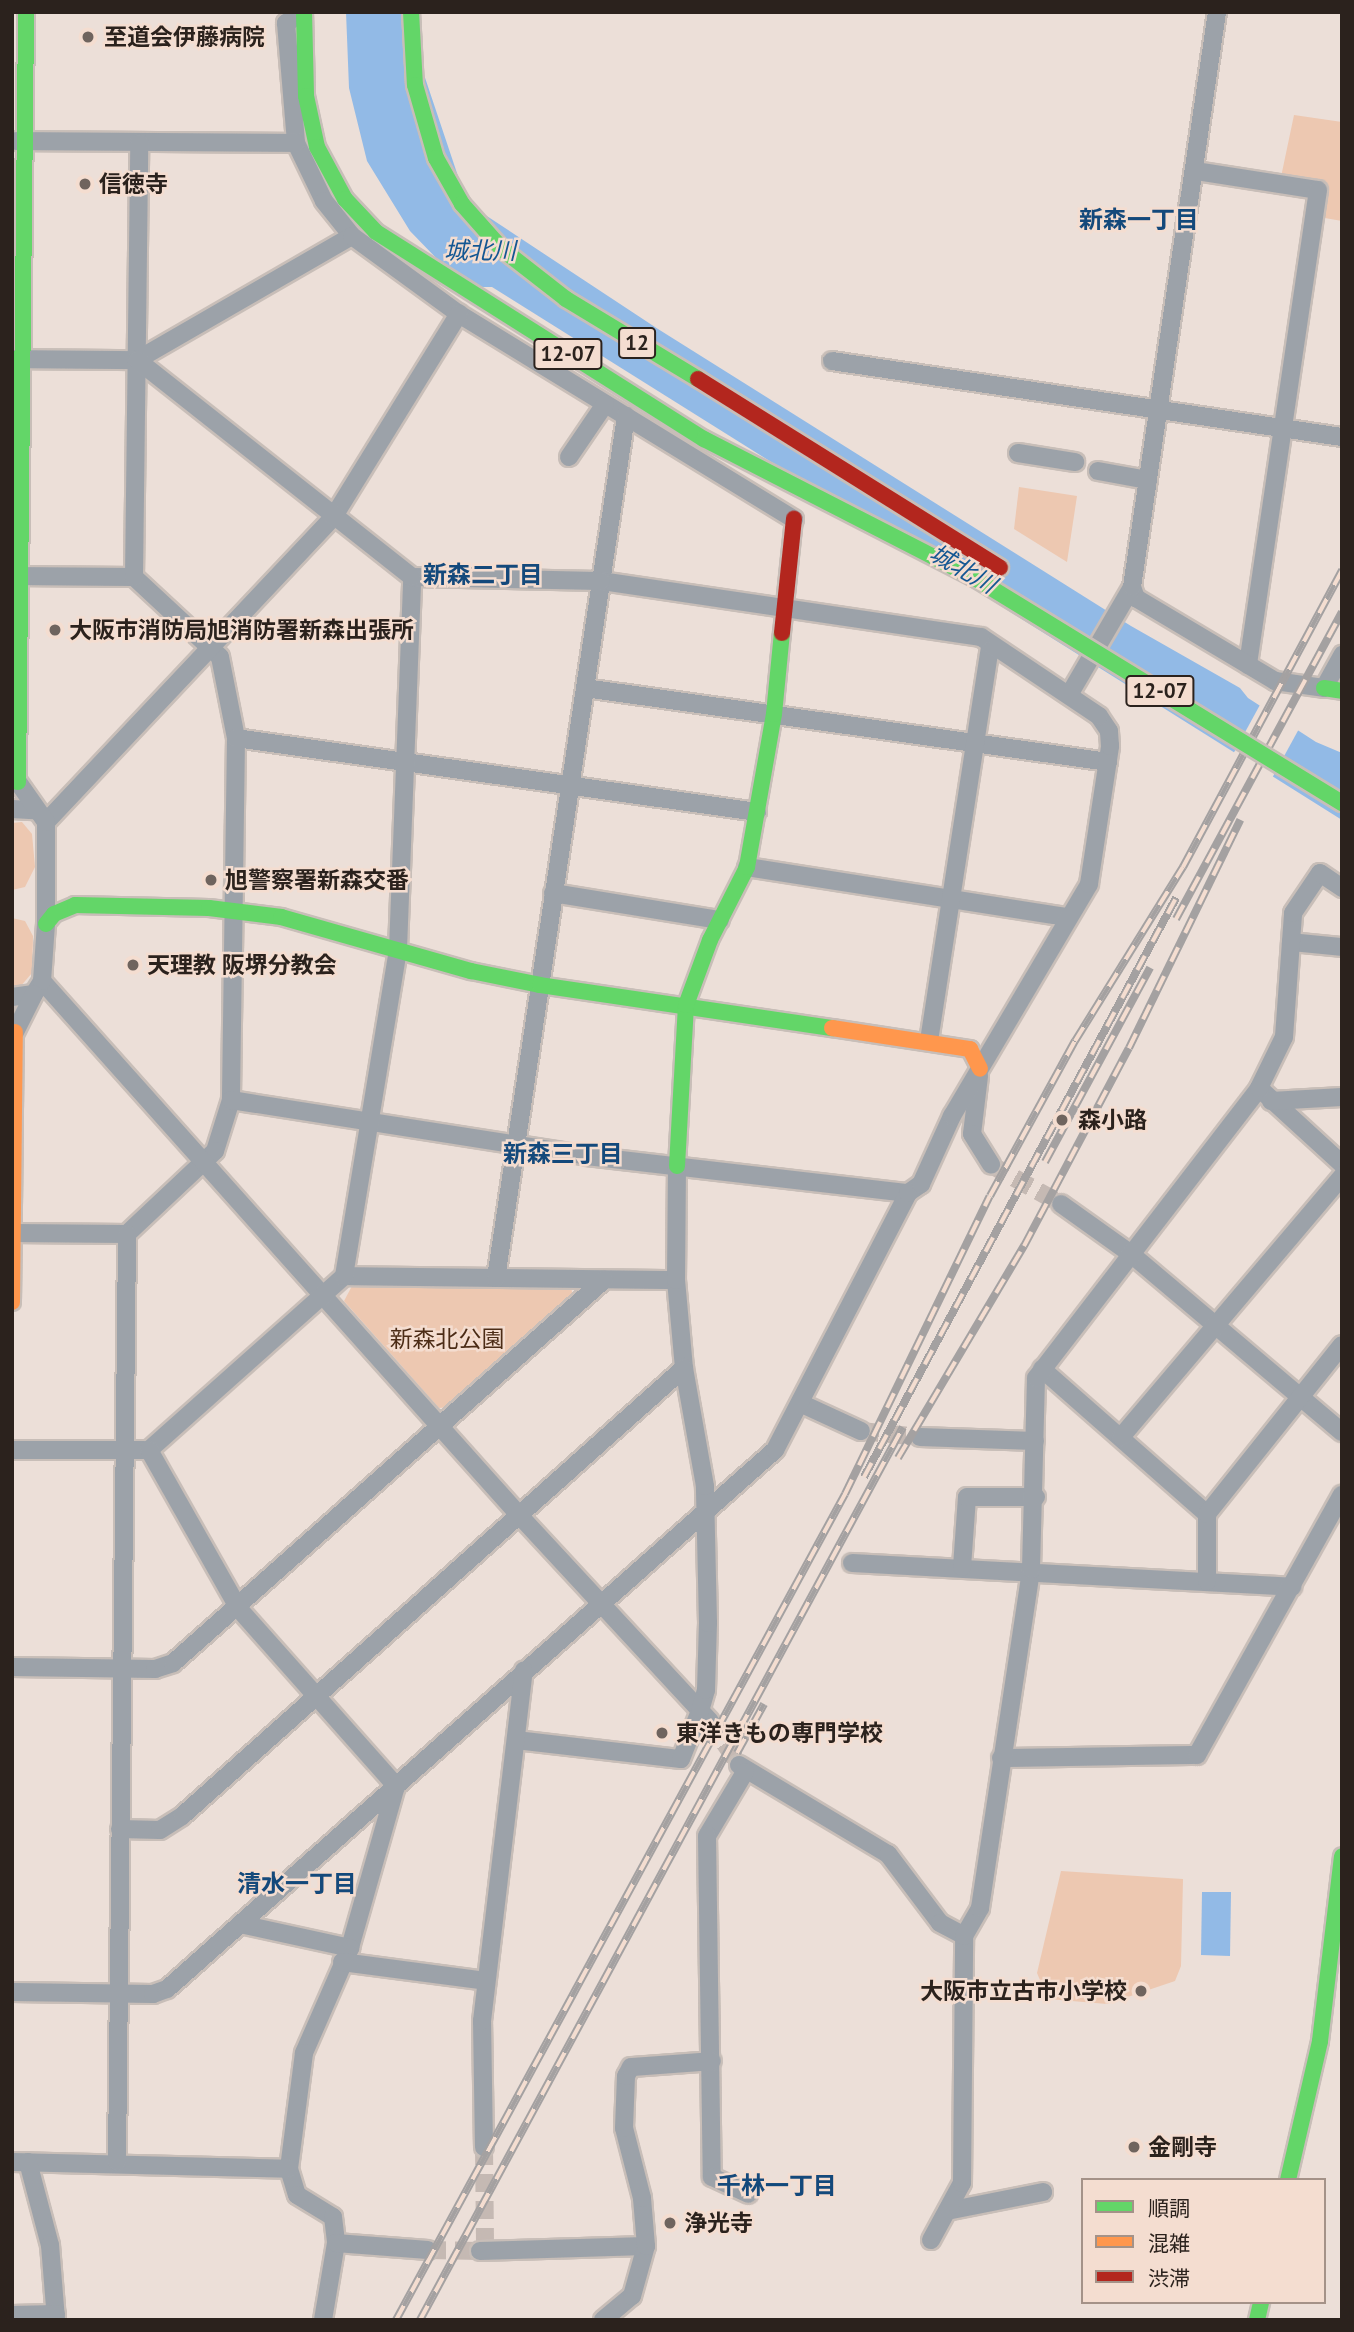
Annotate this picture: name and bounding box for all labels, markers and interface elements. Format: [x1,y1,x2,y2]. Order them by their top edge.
place label: 至道会伊藤病院 [104,23,265,51]
marker: 至道会伊藤病院 [78,27,98,47]
place label: 信徳寺 [99,170,168,198]
marker: 信徳寺 [77,176,93,192]
district label: 新森一丁目 [1079,206,1199,234]
water label: 城北川 [444,237,516,265]
road number: 12 [618,326,656,360]
road number: 12-07 [533,336,603,372]
water label: 城北川 [925,539,1001,599]
district label: 新森二丁目 [423,561,543,589]
place label: 大阪市消防局旭消防署新森出張所 [69,616,414,644]
marker: 大阪市消防局旭消防署新森出張所 [47,622,63,638]
road number: 12-07 [1125,674,1195,708]
place label: 旭警察署新森交番 [225,866,409,894]
marker: 旭警察署新森交番 [203,872,219,888]
place label: 天理教 阪堺分教会 [147,951,337,979]
marker: 天理教 阪堺分教会 [125,957,141,973]
place label: 森小路 [1078,1106,1147,1134]
marker: 森小路 [1052,1110,1072,1130]
district label: 新森三丁目 [503,1140,623,1168]
park label: 新森北公園 [390,1325,504,1353]
place label: 東洋きもの専門学校 [676,1719,883,1747]
marker: 東洋きもの専門学校 [654,1725,670,1741]
district label: 清水一丁目 [237,1870,357,1898]
place label: 大阪市立古市小学校 [920,1977,1127,2005]
marker: 大阪市立古市小学校 [1133,1983,1149,1999]
place label: 金剛寺 [1148,2133,1217,2161]
marker: 金剛寺 [1126,2139,1142,2155]
district label: 千林一丁目 [717,2172,837,2200]
legend [1081,2178,1326,2304]
text: 順調 [1148,2195,1190,2222]
place label: 浄光寺 [684,2209,753,2237]
marker: 浄光寺 [662,2215,678,2231]
text: 混雑 [1148,2230,1190,2257]
text: 渋滞 [1148,2265,1190,2292]

